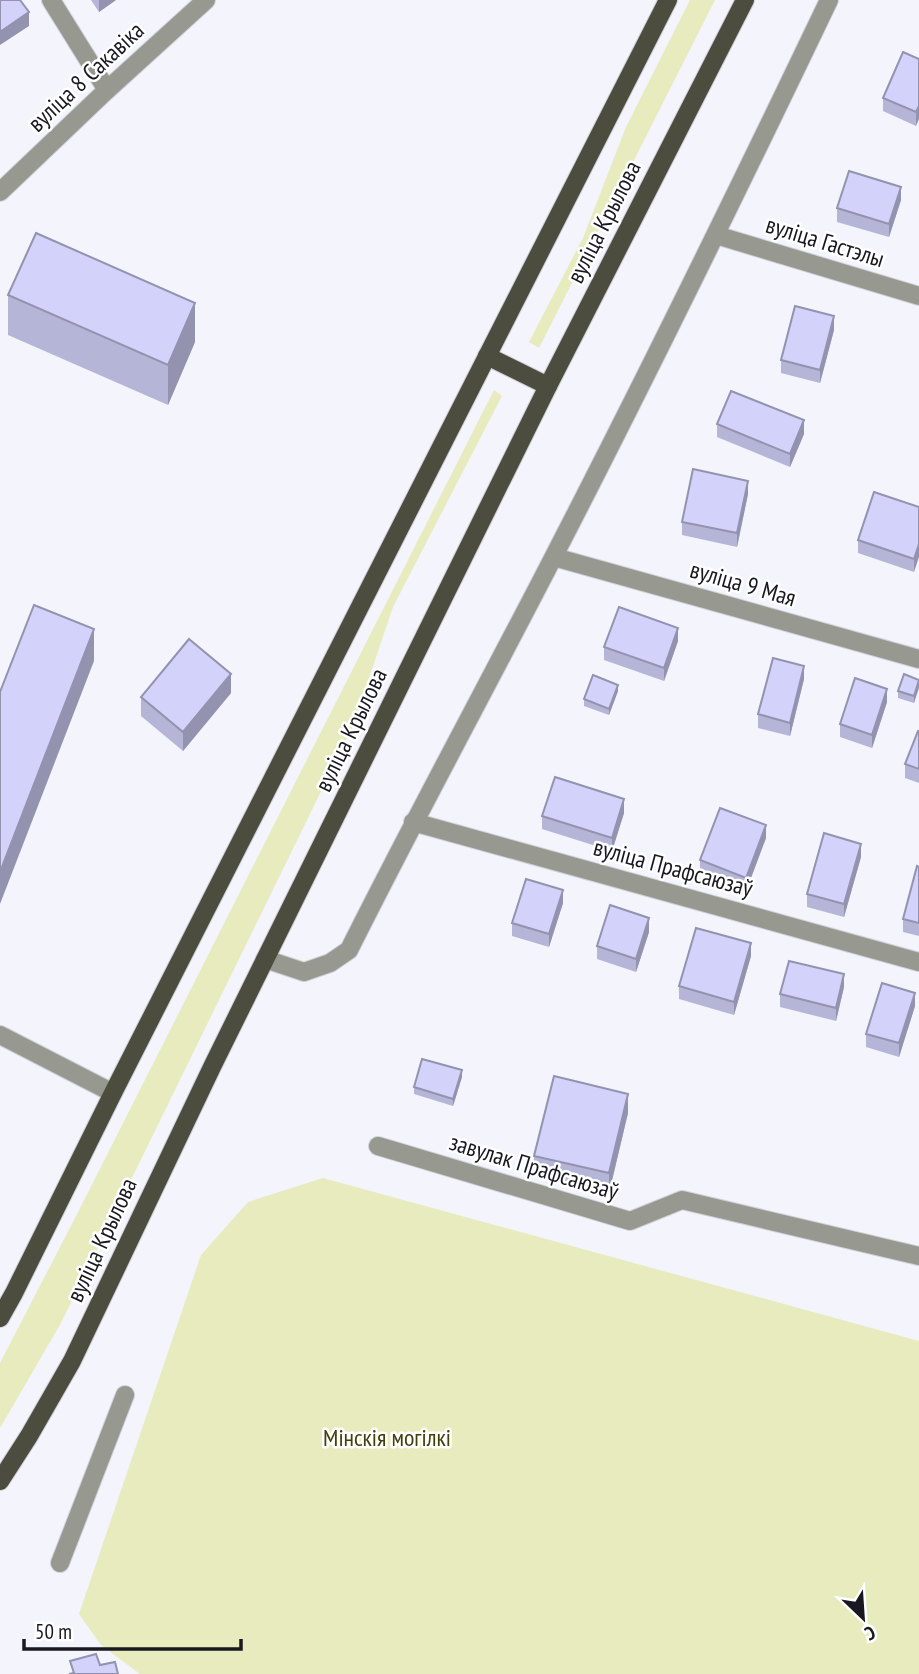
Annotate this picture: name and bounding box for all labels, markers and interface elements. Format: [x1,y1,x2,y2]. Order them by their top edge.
street label: вуліца 8 Сакавіка [21,15,150,138]
street label: вуліца Крылова [559,155,648,288]
street label: вуліца Гастэлы [762,209,888,274]
street label: вуліца 9 Мая [687,554,800,613]
street label: вуліца Крылова [307,663,394,796]
street label: вуліца Прафсаюзаў [590,831,756,904]
street label: завулак Прафсаюзаў [446,1126,622,1207]
street label: вуліца Крылова [59,1173,144,1307]
park label: Мінскія могілкі [323,1422,451,1453]
north arrow [828,1583,898,1653]
scale bar [24,1608,242,1652]
text: 50 m [35,1618,72,1645]
text: С [861,1621,879,1646]

